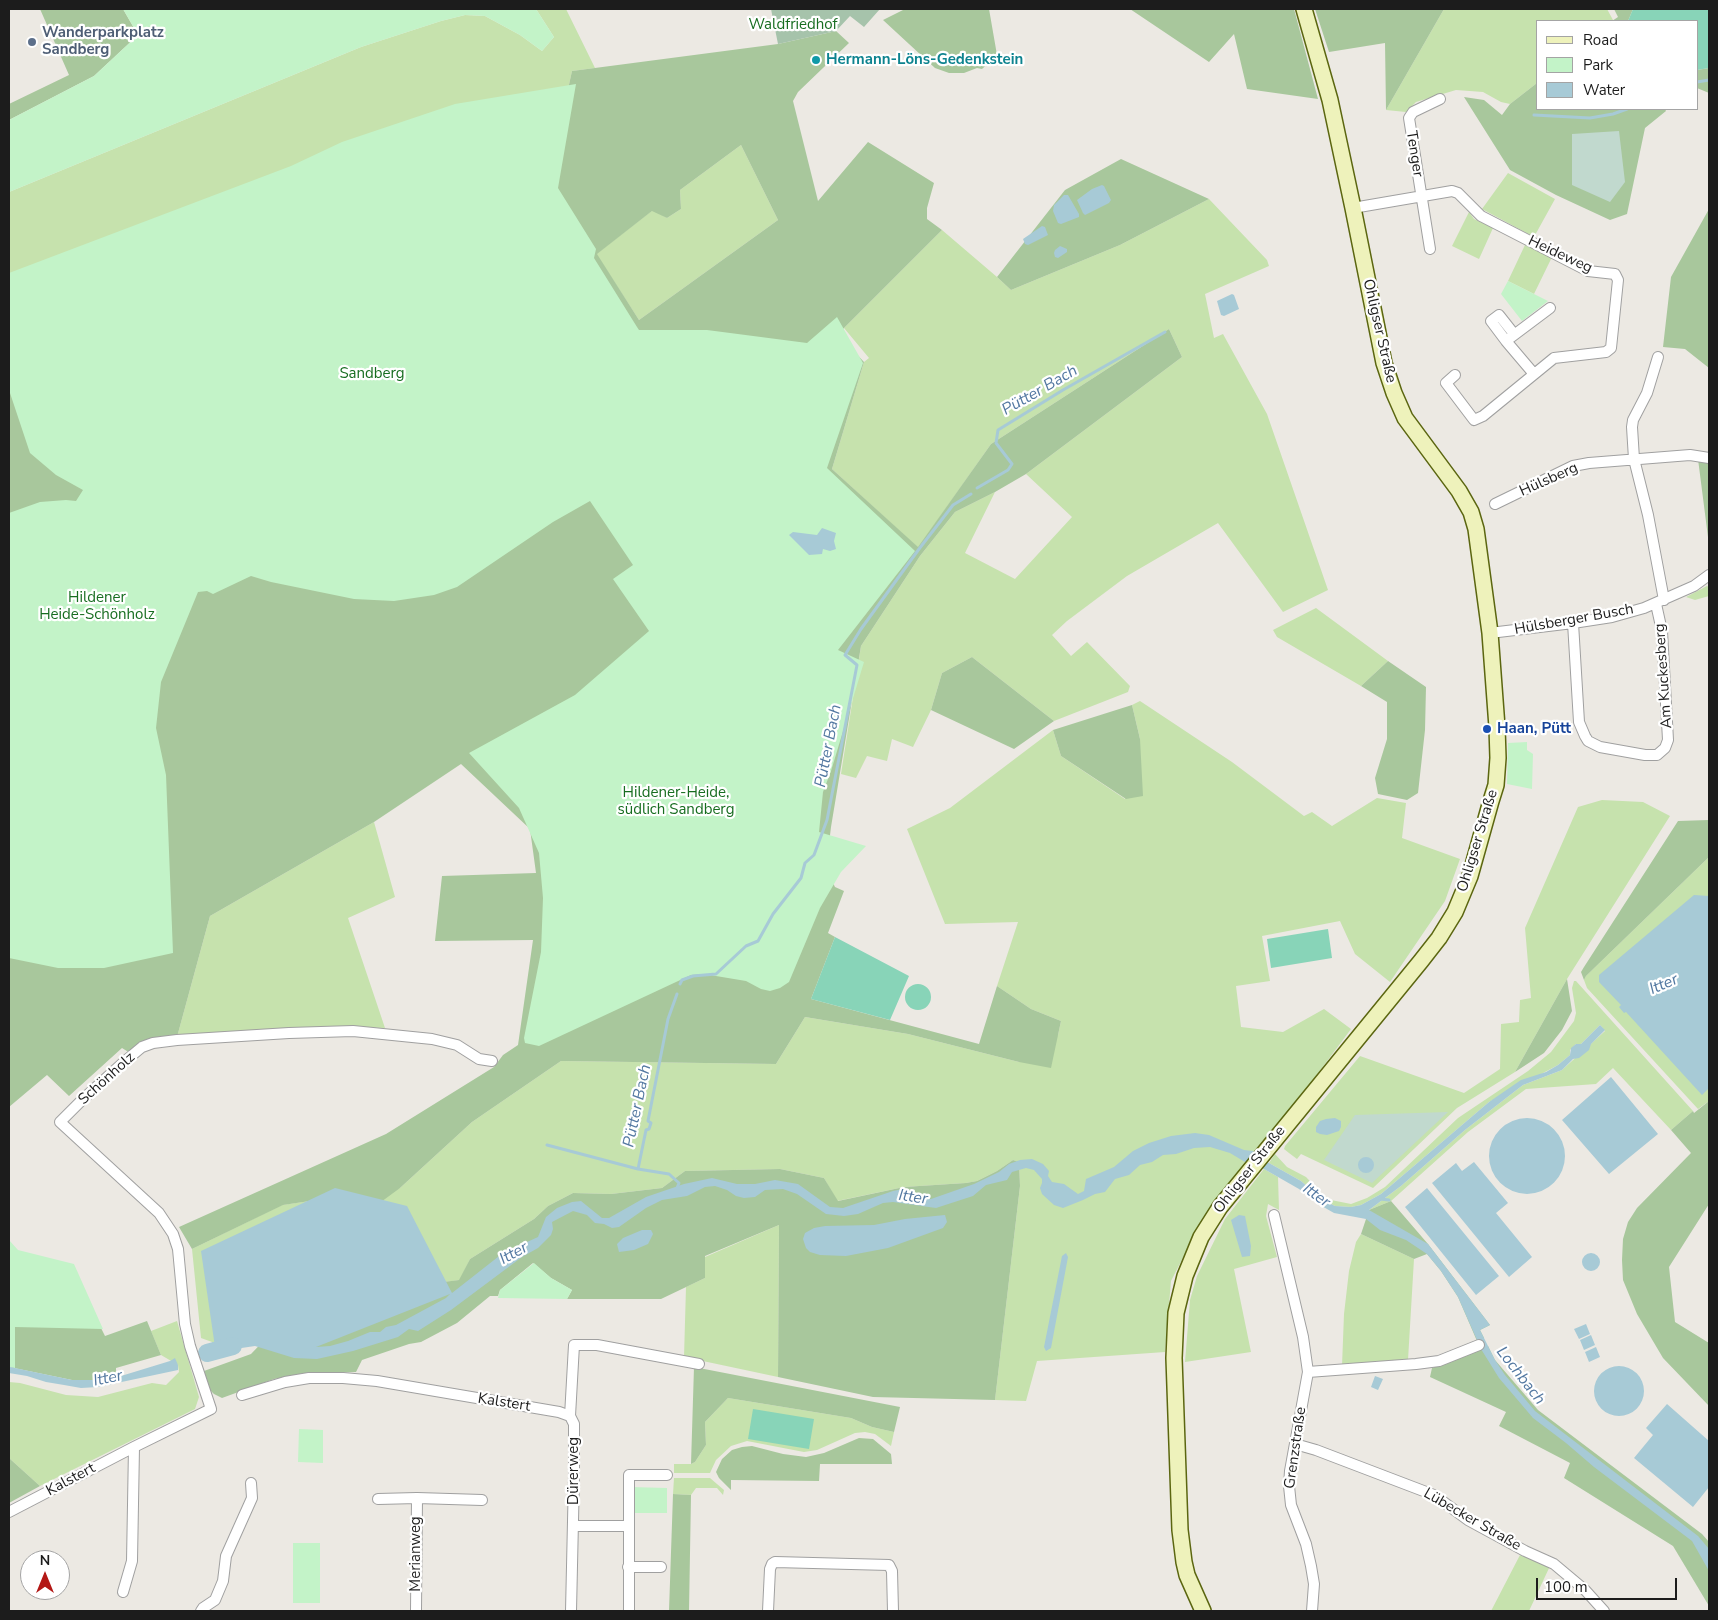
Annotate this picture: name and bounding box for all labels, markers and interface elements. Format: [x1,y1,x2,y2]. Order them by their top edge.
park label: Waldfriedhof [748,16,838,34]
legend [1536,20,1698,110]
place label: Wanderparkplatz Sandberg [42,24,164,59]
text: Road [1583,30,1618,50]
marker: Wanderparkplatz Sandberg [26,36,38,48]
place label: Hermann-Löns-Gedenkstein [826,51,1023,69]
marker: Hermann-Löns-Gedenkstein [810,54,822,66]
text: Park [1583,55,1613,75]
text: Water [1583,80,1625,100]
street label: Tenger [1401,130,1427,178]
street label: Heideweg [1525,232,1595,278]
street label: Ohligser Straße [1358,277,1400,385]
water label: Pütter Bach [999,362,1081,420]
park label: Sandberg [339,365,405,383]
street label: Hülsberg [1517,459,1581,501]
park label: Hildener Heide-Schönholz [39,589,155,624]
street label: Hülsberger Busch [1513,601,1635,639]
street label: Am Kuckesberg [1651,623,1677,729]
water label: Pütter Bach [812,703,846,789]
place label: Haan, Pütt [1497,720,1571,738]
marker: Haan, Pütt [1481,723,1493,735]
park label: Hildener-Heide, südlich Sandberg [618,784,734,819]
street label: Ohligser Straße [1454,788,1502,894]
water label: Itter [1647,970,1681,1000]
street label: Schönholz [75,1049,139,1109]
water label: Pütter Bach [620,1063,656,1149]
street label: Ohligser Straße [1210,1123,1290,1217]
water label: Itter [1299,1180,1333,1212]
water label: Itter [897,1186,929,1210]
water label: Itter [497,1239,531,1269]
water label: Lochbach [1491,1343,1549,1409]
water label: Itter [92,1367,124,1391]
street label: Kalstert [476,1390,532,1416]
street label: Grenzstraße [1281,1406,1311,1490]
street label: Dürerweg [565,1437,583,1505]
street label: Kalstert [43,1460,99,1500]
street label: Lübecker Straße [1420,1485,1524,1555]
street label: Merianweg [407,1516,425,1592]
north arrow [20,1550,70,1600]
text: N [40,1551,50,1570]
scale bar [1538,1568,1679,1600]
text: 100 m [1544,1577,1588,1597]

